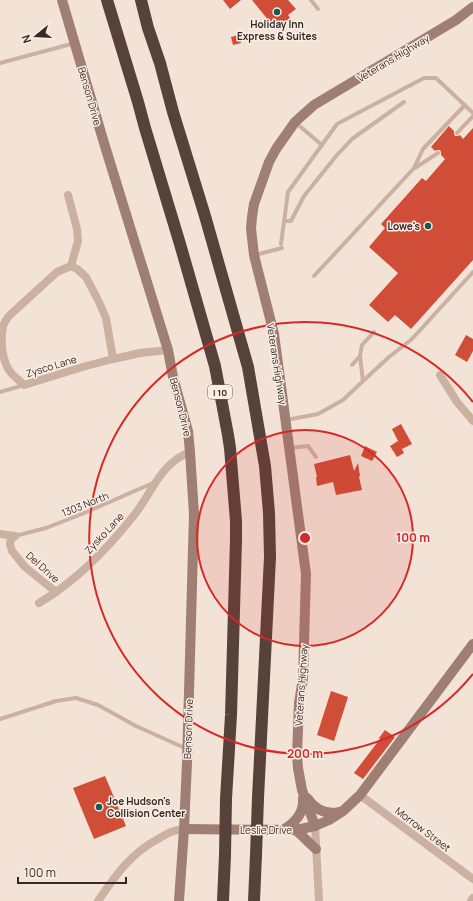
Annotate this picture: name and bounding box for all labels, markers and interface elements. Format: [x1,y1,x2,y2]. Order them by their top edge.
marker: Holiday Inn Express & Suites [272,7,282,17]
north arrow [16,16,56,56]
place label: Holiday Inn Express & Suites [237,17,318,43]
street label: Veterans Highway [354,31,432,85]
text: N [18,33,34,45]
street label: Benson Drive [75,65,105,127]
place label: Lowe's [388,219,421,233]
marker: Lowe's [423,221,433,231]
street label: Veterans Highway [264,322,290,406]
street label: Zysco Lane [24,352,78,380]
street label: Benson Drive [167,376,195,438]
road number: I 10 [208,385,232,399]
street label: 1303 North [59,488,111,520]
street label: Zysko Lane [81,509,127,557]
text: 100 m [396,529,430,546]
centre of rings [298,531,312,545]
street label: Del Drive [23,548,63,586]
street label: Veterans Highway [291,643,311,726]
street label: Benson Drive [180,699,196,759]
text: 200 m [287,745,323,762]
place label: Joe Hudson's Collision Center [107,794,185,820]
marker: Joe Hudson's Collision Center [94,802,104,812]
street label: Morrow Street [392,803,454,855]
street label: Leslie Drive [240,823,292,837]
scale bar [18,859,126,885]
text: 100 m [24,864,56,881]

